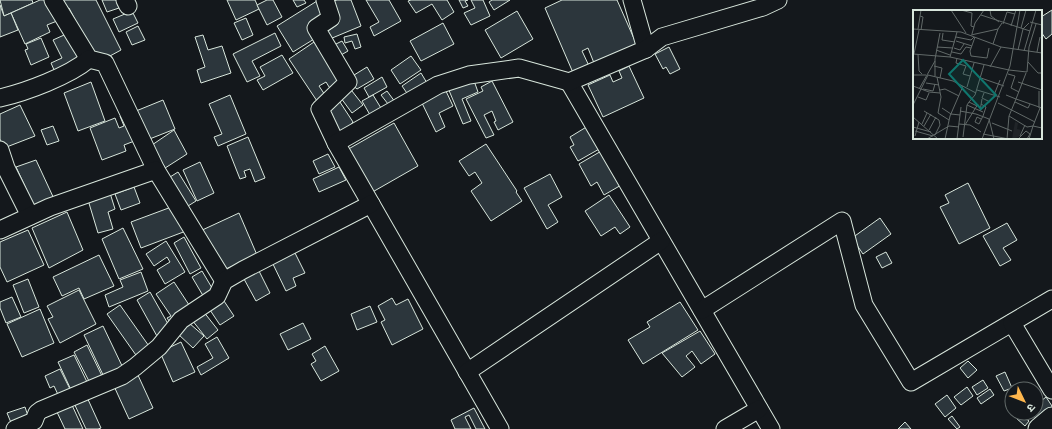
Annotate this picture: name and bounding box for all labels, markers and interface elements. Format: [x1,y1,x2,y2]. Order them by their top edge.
inset map [913,10,1042,139]
north arrow [1004,381,1044,421]
text: उ [1024,401,1039,415]

